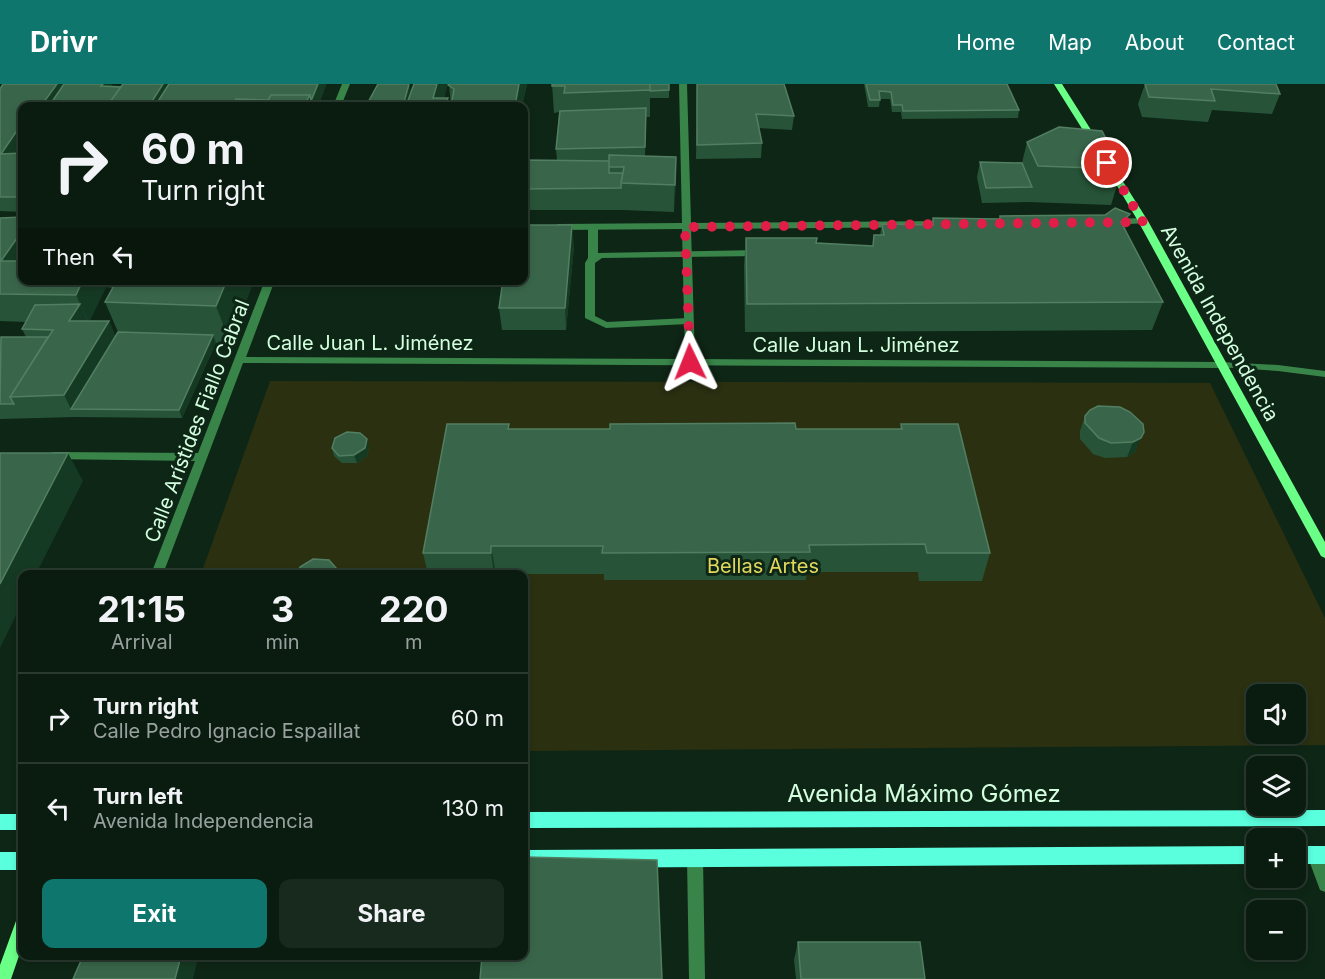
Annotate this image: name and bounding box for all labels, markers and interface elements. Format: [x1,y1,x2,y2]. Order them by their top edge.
text: Drivr [30,25,98,59]
text: Home [956,30,1015,55]
text: Map [1048,30,1092,55]
text: About [1125,30,1184,55]
text: Contact [1217,30,1295,55]
text: 60 m [141,123,245,174]
icon: right [42,126,120,204]
pin [1081,137,1132,188]
icon: arrive [1090,146,1123,179]
text: Turn right [141,174,265,207]
street label: Avenida Independencia [1156,221,1284,425]
icon: left [107,240,140,273]
text: Then [42,244,95,270]
street label: Calle Arístides Fiallo Cabral [140,296,254,546]
position arrow [658,330,722,394]
street label: Calle Juan L. Jiménez [266,331,474,355]
street label: Calle Juan L. Jiménez [752,333,960,357]
park label: Bellas Artes [707,554,819,578]
text: 21:15 [97,587,186,631]
text: 3 [271,587,294,631]
text: 220 [379,587,449,631]
text: Arrival [111,630,173,654]
text: min [265,630,300,654]
text: m [405,630,423,654]
map controls [1246,684,1306,960]
button: sound [1246,684,1306,744]
text: Turn right [93,693,199,719]
icon: right [42,702,75,735]
text: 60 m [451,705,504,731]
text: Calle Pedro Ignacio Espaillat [93,719,360,743]
button: layers [1246,756,1306,816]
street label: Avenida Máximo Gómez [787,779,1061,808]
text: Turn left [93,783,183,809]
icon: left [42,792,75,825]
text: 130 m [442,795,504,821]
text: Avenida Independencia [93,809,314,833]
button: + [1246,828,1306,888]
button: Exit [42,879,267,948]
button: Share [279,879,504,948]
button: − [1246,900,1306,960]

